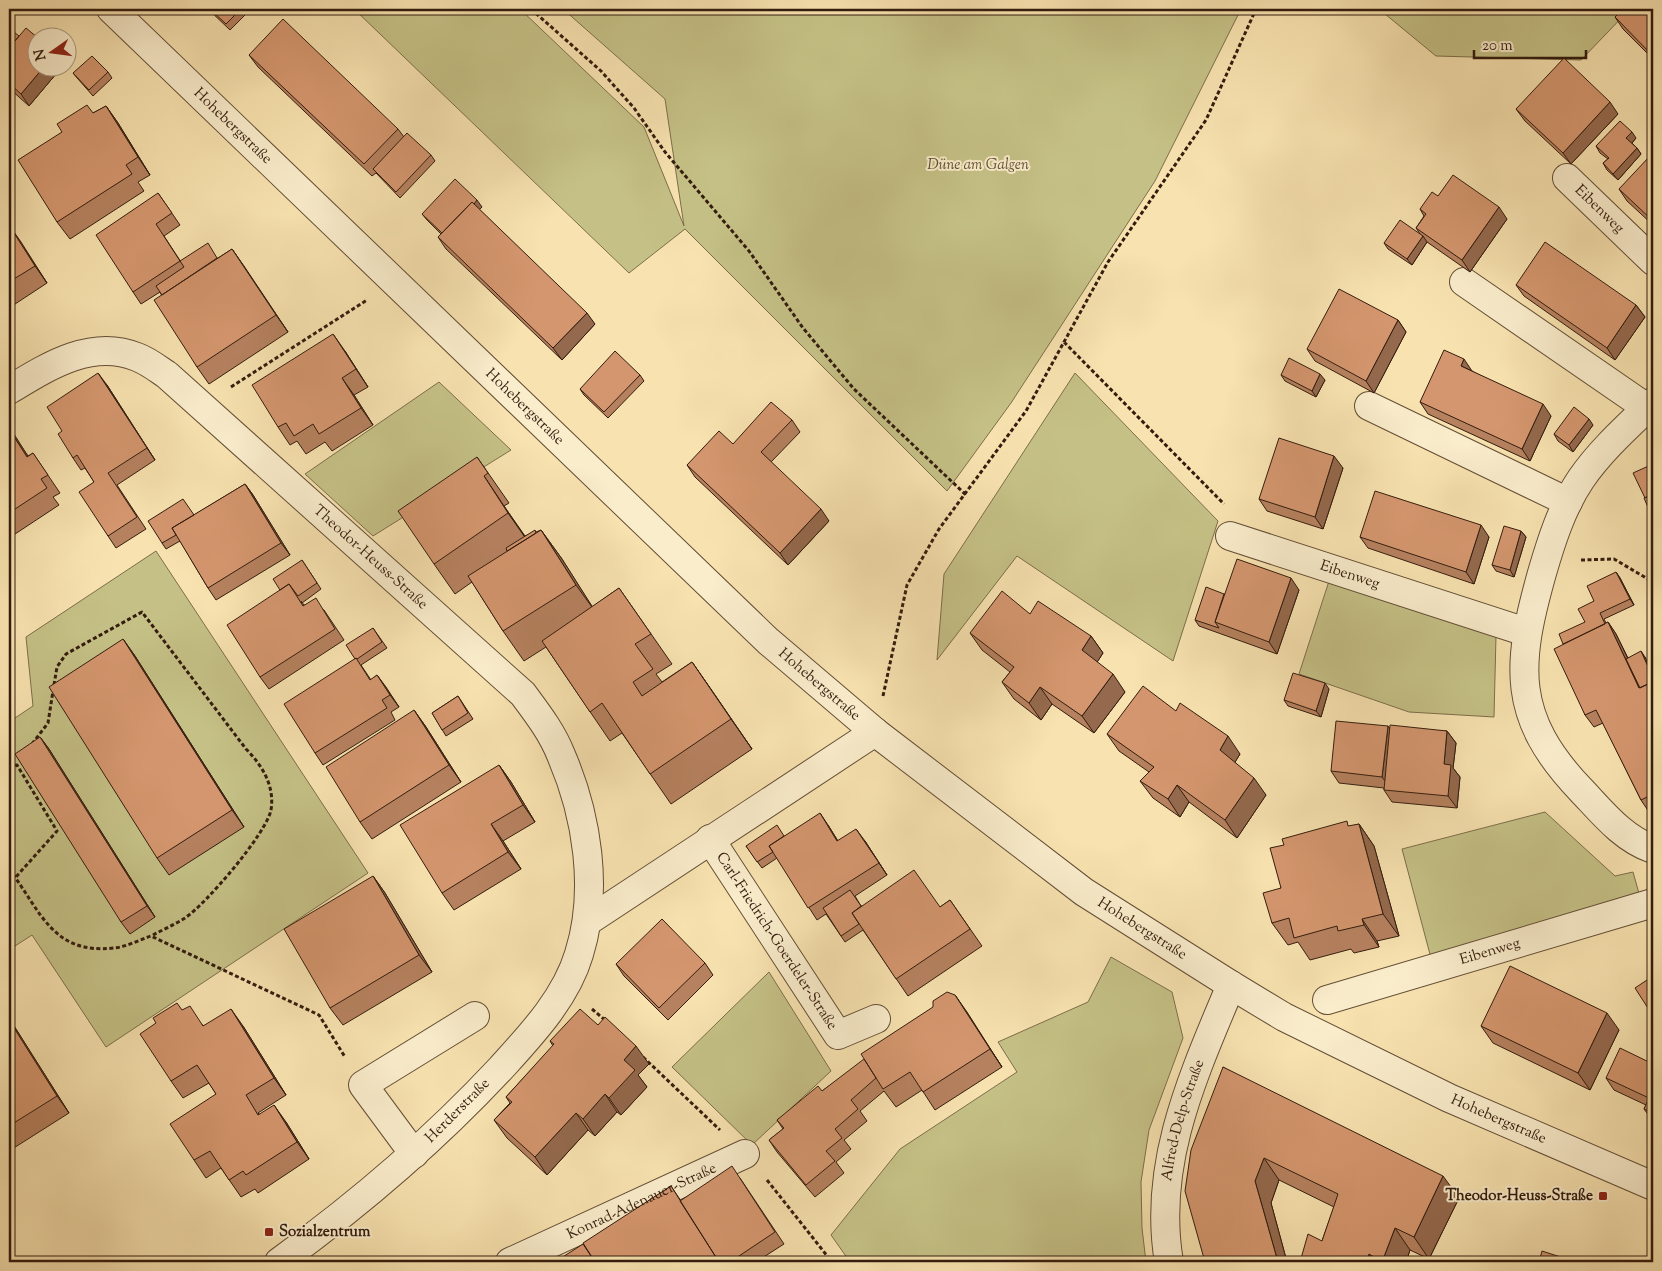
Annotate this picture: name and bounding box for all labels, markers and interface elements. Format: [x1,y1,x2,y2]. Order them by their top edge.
north arrow [28,28,78,78]
scale bar [1474,28,1587,60]
text: 20 m [1482,36,1513,57]
text: N [30,47,52,63]
street label: Hohebergstraße [189,83,277,169]
park label: Düne am Galgen [927,155,1029,176]
street label: Eibenweg [1570,180,1629,238]
street label: Hohebergstraße [481,364,569,450]
street label: Theodor-Heuss-Straße [308,500,432,614]
street label: Eibenweg [1317,555,1383,594]
street label: Hohebergstraße [774,644,865,726]
street label: Carl-Friedrich-Goerdeler-Straße [711,848,843,1034]
street label: Hohebergstraße [1093,893,1191,965]
street label: Eibenweg [1457,933,1523,970]
street label: Alfred-Delp-Straße [1157,1057,1210,1182]
street label: Herderstraße [421,1074,495,1148]
street label: Hohebergstraße [1448,1090,1550,1149]
street label: Konrad-Adenauer-Straße [564,1158,720,1245]
place label: Theodor-Heuss-Straße [1445,1186,1593,1207]
marker: Theodor-Heuss-Straße [1597,1190,1609,1202]
place label: Sozialzentrum [279,1222,371,1243]
marker: Sozialzentrum [263,1226,275,1238]

